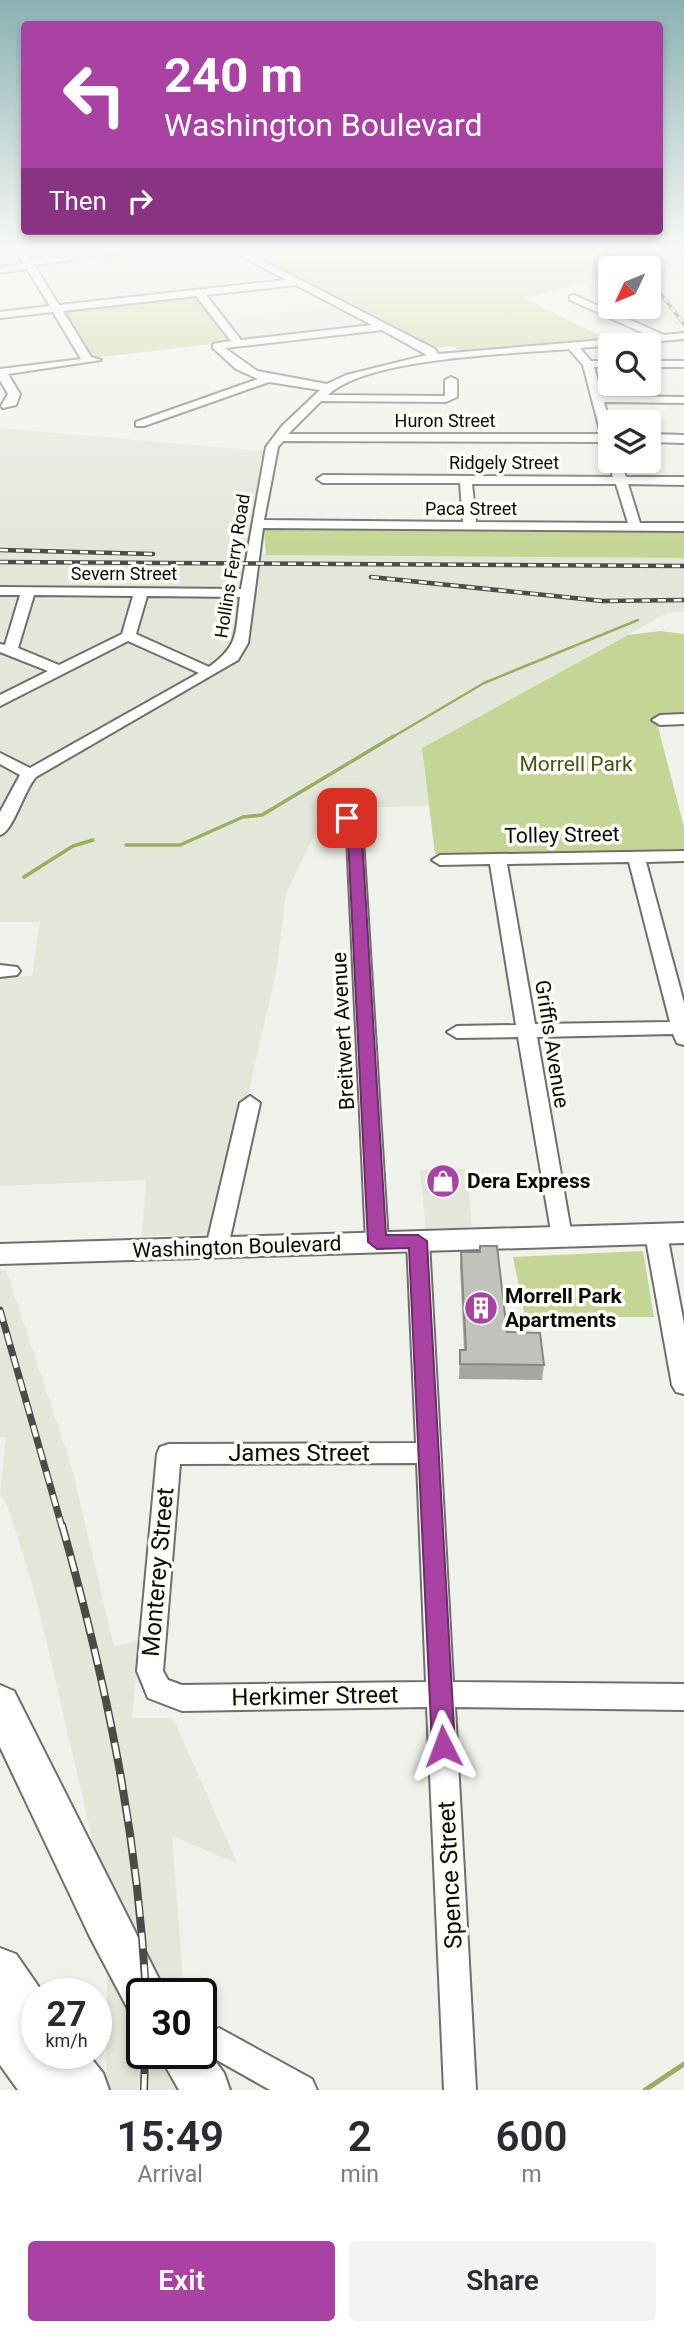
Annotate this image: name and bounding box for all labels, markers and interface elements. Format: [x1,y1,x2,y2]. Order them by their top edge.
text: 240 m [164,47,303,104]
icon: left [49,49,140,140]
text: Washington Boulevard [164,106,483,144]
icon: right [121,182,159,220]
text: Then [49,186,107,216]
north arrow [598,256,662,318]
map controls [598,256,661,473]
button: search [598,333,661,396]
street label: Huron Street [395,410,496,431]
button: layers [598,410,661,473]
street label: Ridgely Street [449,452,559,473]
street label: Hollins Ferry Road [210,492,254,640]
street label: Paca Street [425,498,517,519]
street label: Severn Street [71,563,177,584]
park label: Morrell Park [519,752,633,776]
pin [317,788,377,848]
icon: arrive [328,799,366,837]
street label: Tolley Street [504,822,620,848]
street label: Breitwert Avenue [327,951,359,1111]
street label: Griffis Avenue [530,978,574,1110]
shop icon: Dera Express [424,1162,462,1200]
place label: Dera Express [467,1169,591,1193]
street label: Washington Boulevard [132,1231,342,1263]
place label: Morrell Park Apartments [505,1284,622,1332]
building icon: Morrell Park Apartments [462,1289,500,1327]
street label: James Street [228,1439,370,1467]
street label: Monterey Street [137,1486,179,1658]
street label: Herkimer Street [231,1681,399,1711]
position arrow [406,1709,480,1783]
street label: Spence Street [432,1800,468,1950]
speed limit sign: 30 [126,1978,217,2069]
text: 27 [46,1994,87,2035]
text: km/h [45,2030,88,2051]
text: 15:49 [117,2112,224,2161]
text: 2 [348,2112,372,2161]
text: 600 [495,2112,567,2161]
text: Arrival [138,2161,203,2188]
text: min [340,2161,379,2188]
text: m [521,2161,542,2188]
button: Exit [28,2241,335,2321]
button: Share [349,2241,656,2321]

